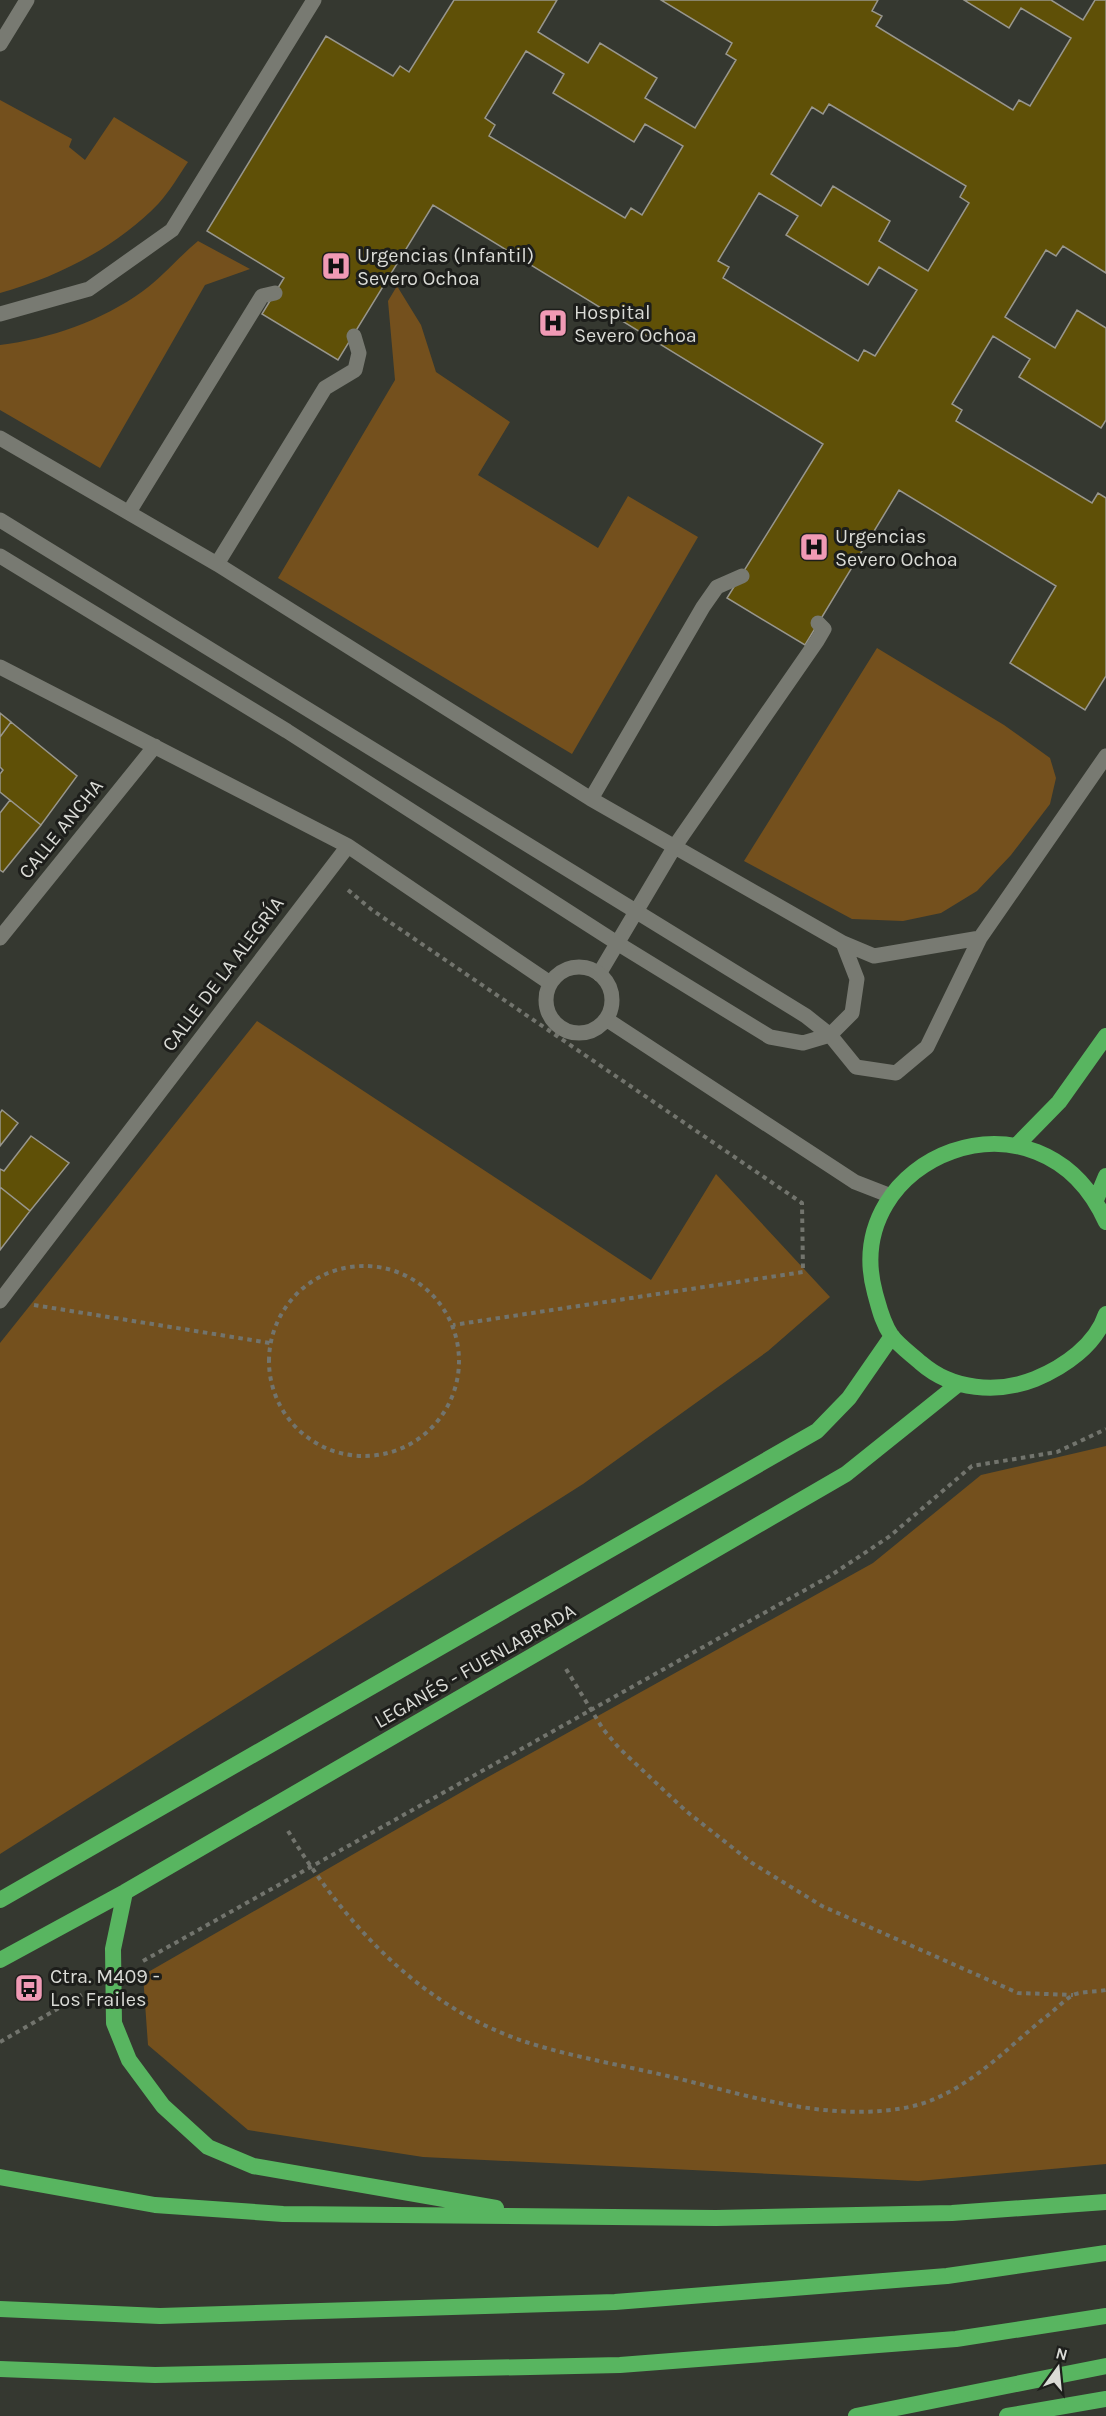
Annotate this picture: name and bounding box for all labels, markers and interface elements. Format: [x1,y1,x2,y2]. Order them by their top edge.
place label: Urgencias (Infantil) Severo Ochoa [357,244,534,290]
hospital icon: Urgencias (Infantil) Severo Ochoa [320,250,352,282]
place label: Hospital Severo Ochoa [574,301,697,347]
hospital icon: Hospital Severo Ochoa [537,307,569,339]
place label: Urgencias Severo Ochoa [835,525,958,571]
hospital icon: Urgencias Severo Ochoa [798,531,830,563]
street label: CALLE ANCHA [14,775,108,883]
street label: CALLE DE LA ALEGRÍA [157,892,289,1056]
street label: LEGANÉS - FUENLABRADA [370,1598,580,1733]
place label: Ctra. M409 - Los Frailes [50,1965,160,2011]
bus stop icon: Ctra. M409 - Los Frailes [13,1972,45,2004]
north arrow [1028,2338,1088,2398]
text: N [1054,2343,1070,2365]

